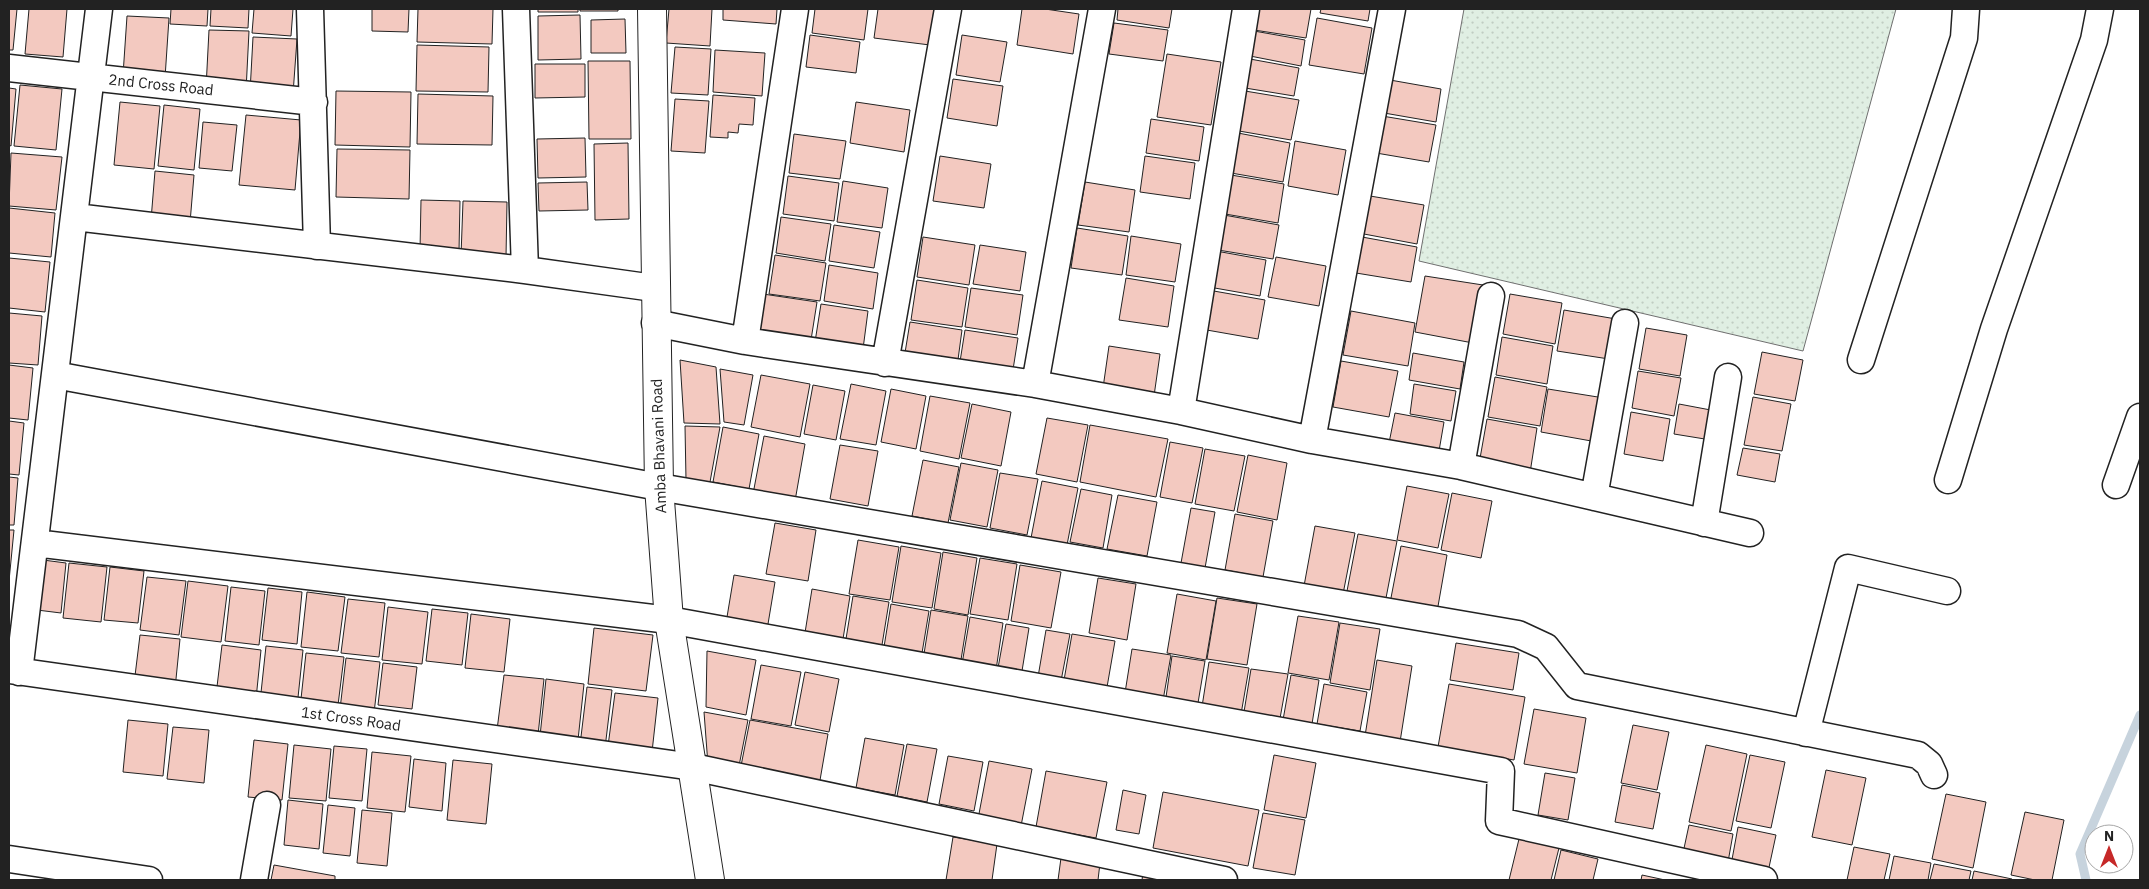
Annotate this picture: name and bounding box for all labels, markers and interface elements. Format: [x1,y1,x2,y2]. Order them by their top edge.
street label: 2nd Cross Road [108,70,214,99]
street label: Amba Bhavani Road [647,378,670,514]
street label: 1st Cross Road [300,702,402,735]
north arrow [2084,824,2134,874]
text: N [2104,827,2114,845]

